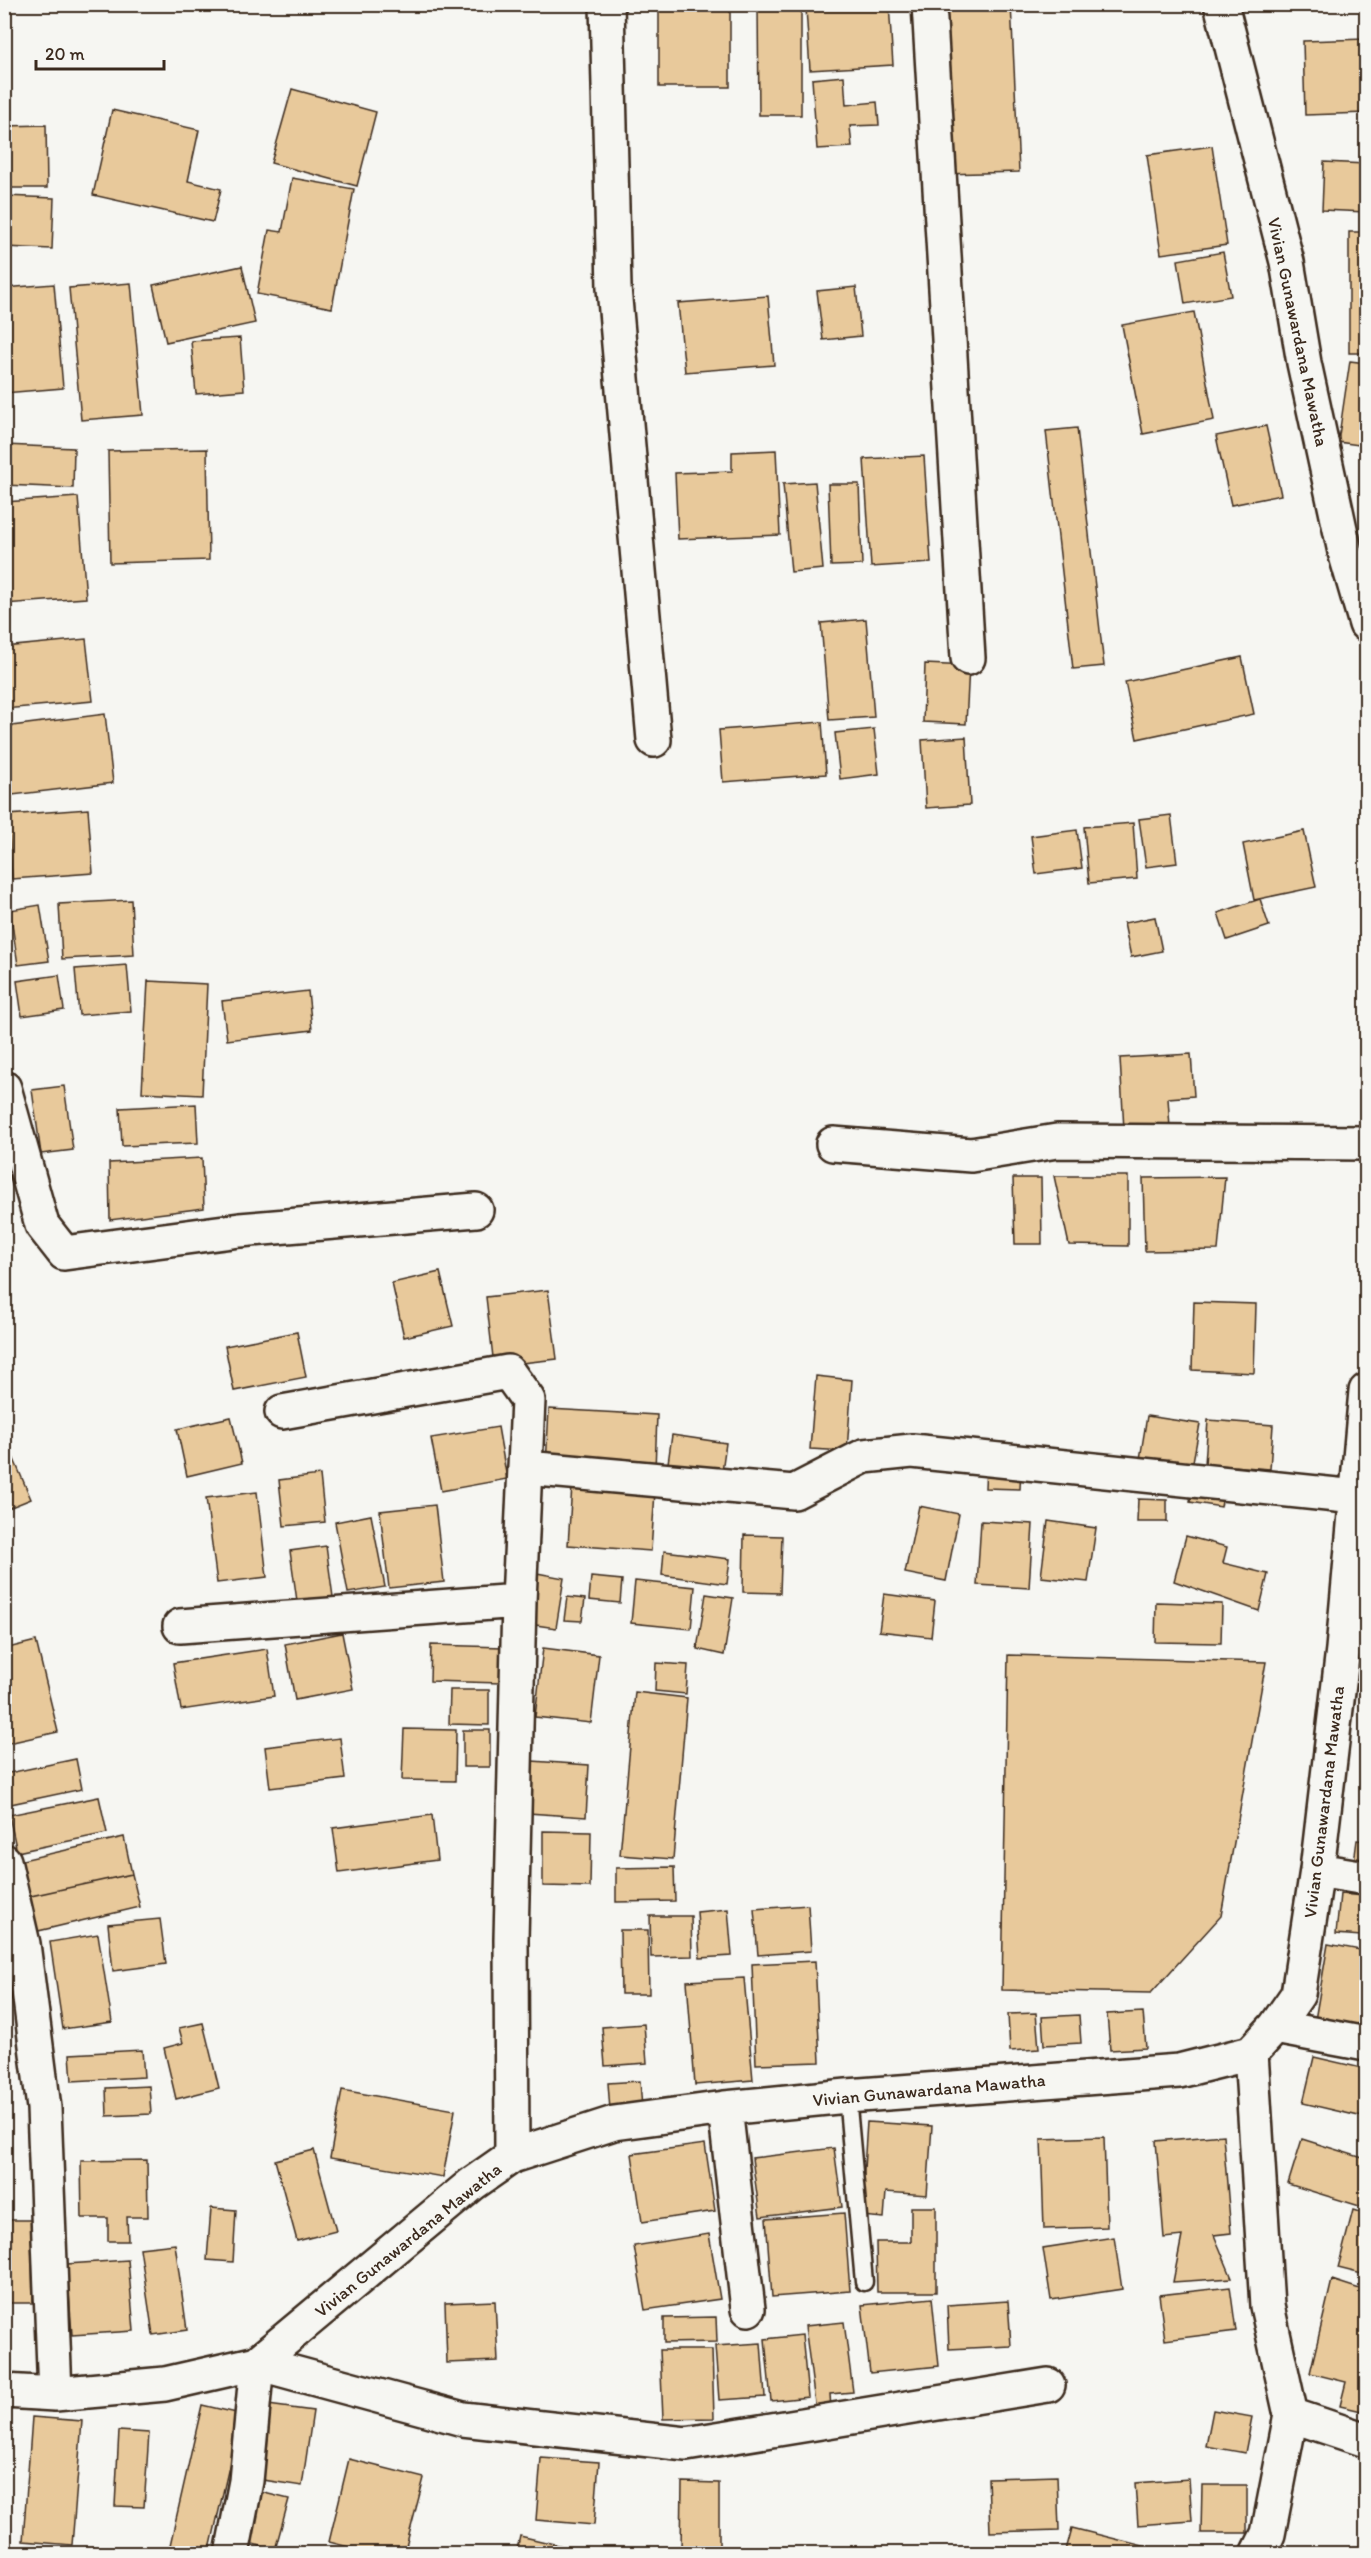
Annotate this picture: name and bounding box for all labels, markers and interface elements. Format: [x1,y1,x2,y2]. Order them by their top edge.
scale bar [36,33,164,71]
text: 20 m [45,43,85,65]
street label: Vivian Gunawardana Mawatha [1263,215,1333,449]
street label: Vivian Gunawardana Mawatha [1299,1685,1349,1919]
street label: Vivian Gunawardana Mawatha [812,2069,1046,2111]
street label: Vivian Gunawardana Mawatha [310,2158,506,2322]

